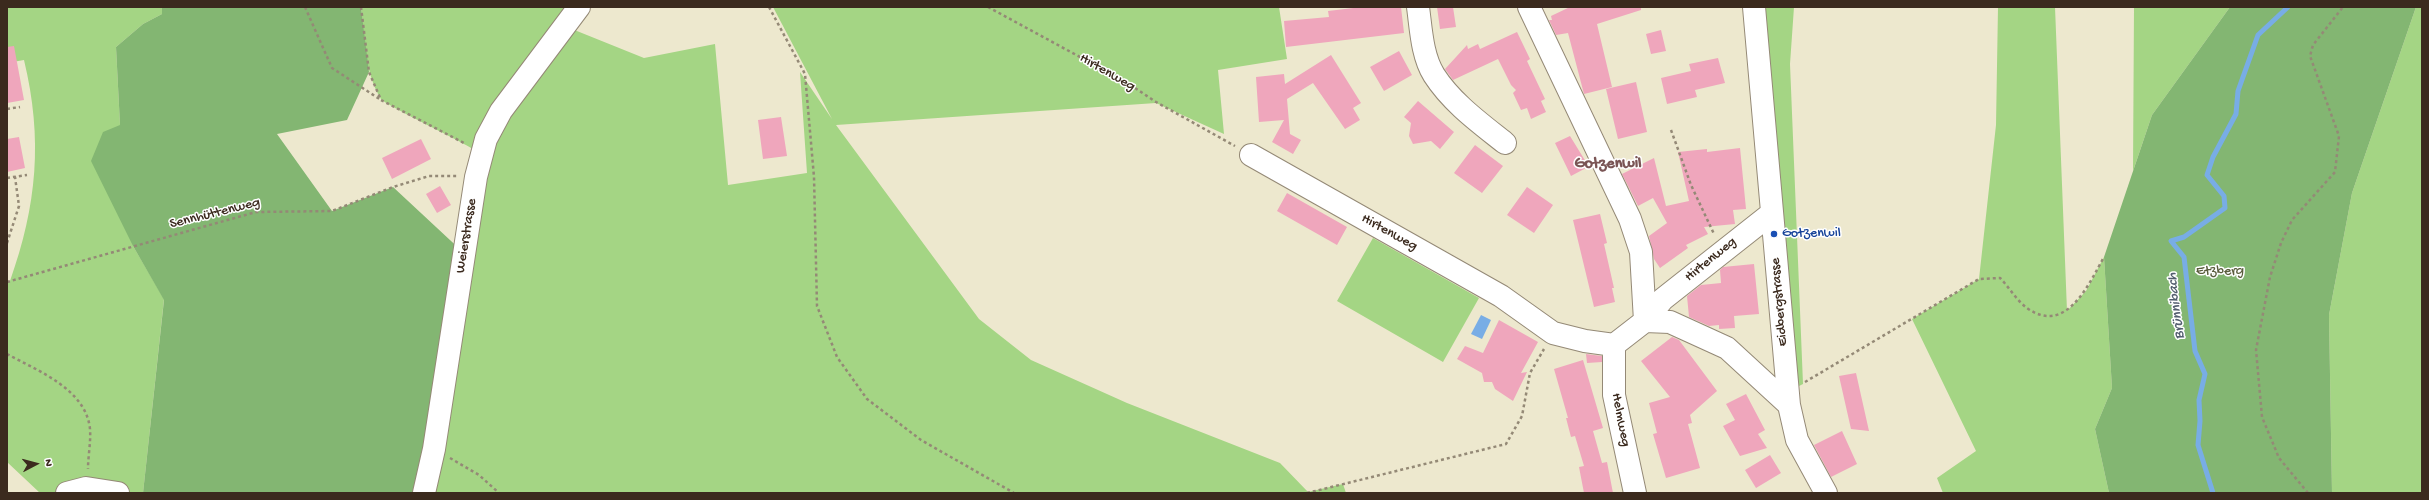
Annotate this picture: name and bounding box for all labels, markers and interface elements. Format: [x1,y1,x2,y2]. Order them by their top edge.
street label: Hirtenweg [1076,50,1138,96]
district label: Gotzenwil [1574,155,1642,175]
street label: Sennhüttenweg [168,195,262,233]
street label: Weierstrasse [453,197,481,275]
street label: Hirtenweg [1358,211,1420,255]
place label: Gotzenwil [1782,226,1841,242]
marker: Gotzenwil [1769,229,1779,239]
street label: Hirtenweg [1682,234,1740,286]
street label: Eidbergstrasse [1768,257,1792,347]
park label: Etzberg [2196,264,2244,280]
water label: Brünnibach [2164,272,2190,340]
street label: Helmweg [1607,392,1633,448]
north arrow [16,444,56,484]
text: N [42,459,54,467]

